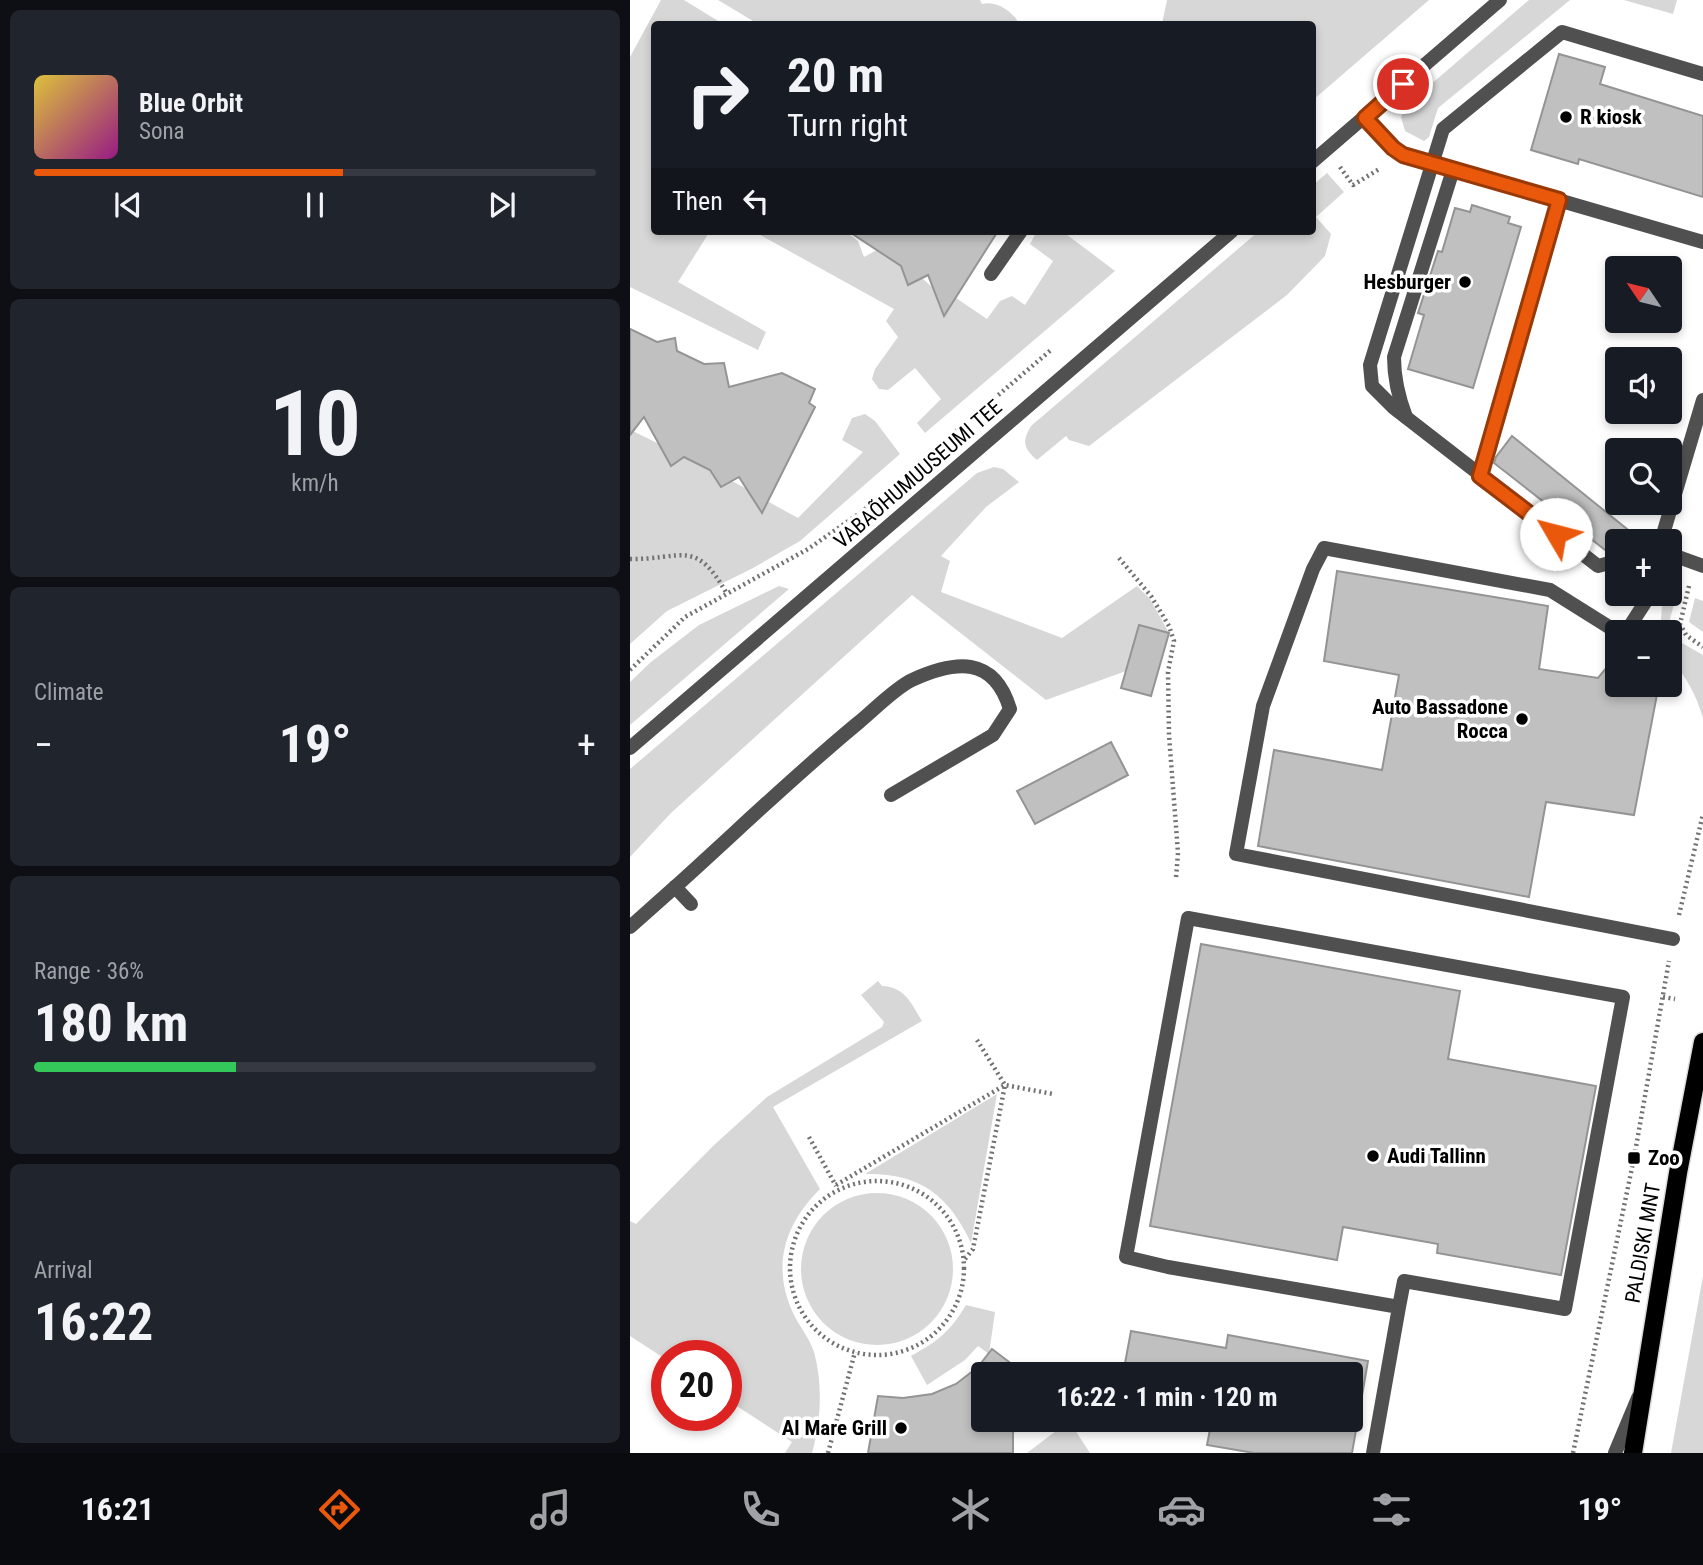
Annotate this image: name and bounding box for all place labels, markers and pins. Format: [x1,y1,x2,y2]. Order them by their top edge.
pin [1373,54,1433,114]
place label: R kiosk [1580,105,1643,129]
marker: R kiosk [1558,109,1574,125]
place label: Hesburger [1363,270,1451,294]
marker: Hesburger [1457,274,1473,290]
place label: Auto Bassadone Rocca [1372,695,1508,743]
marker: Auto Bassadone Rocca [1514,711,1530,727]
place label: Audi Tallinn [1387,1144,1486,1168]
place label: Zoo [1648,1146,1680,1170]
marker: Audi Tallinn [1365,1148,1381,1164]
marker: Zoo [1626,1150,1642,1166]
place label: Al Mare Grill [782,1416,887,1440]
marker: Al Mare Grill [893,1420,909,1436]

